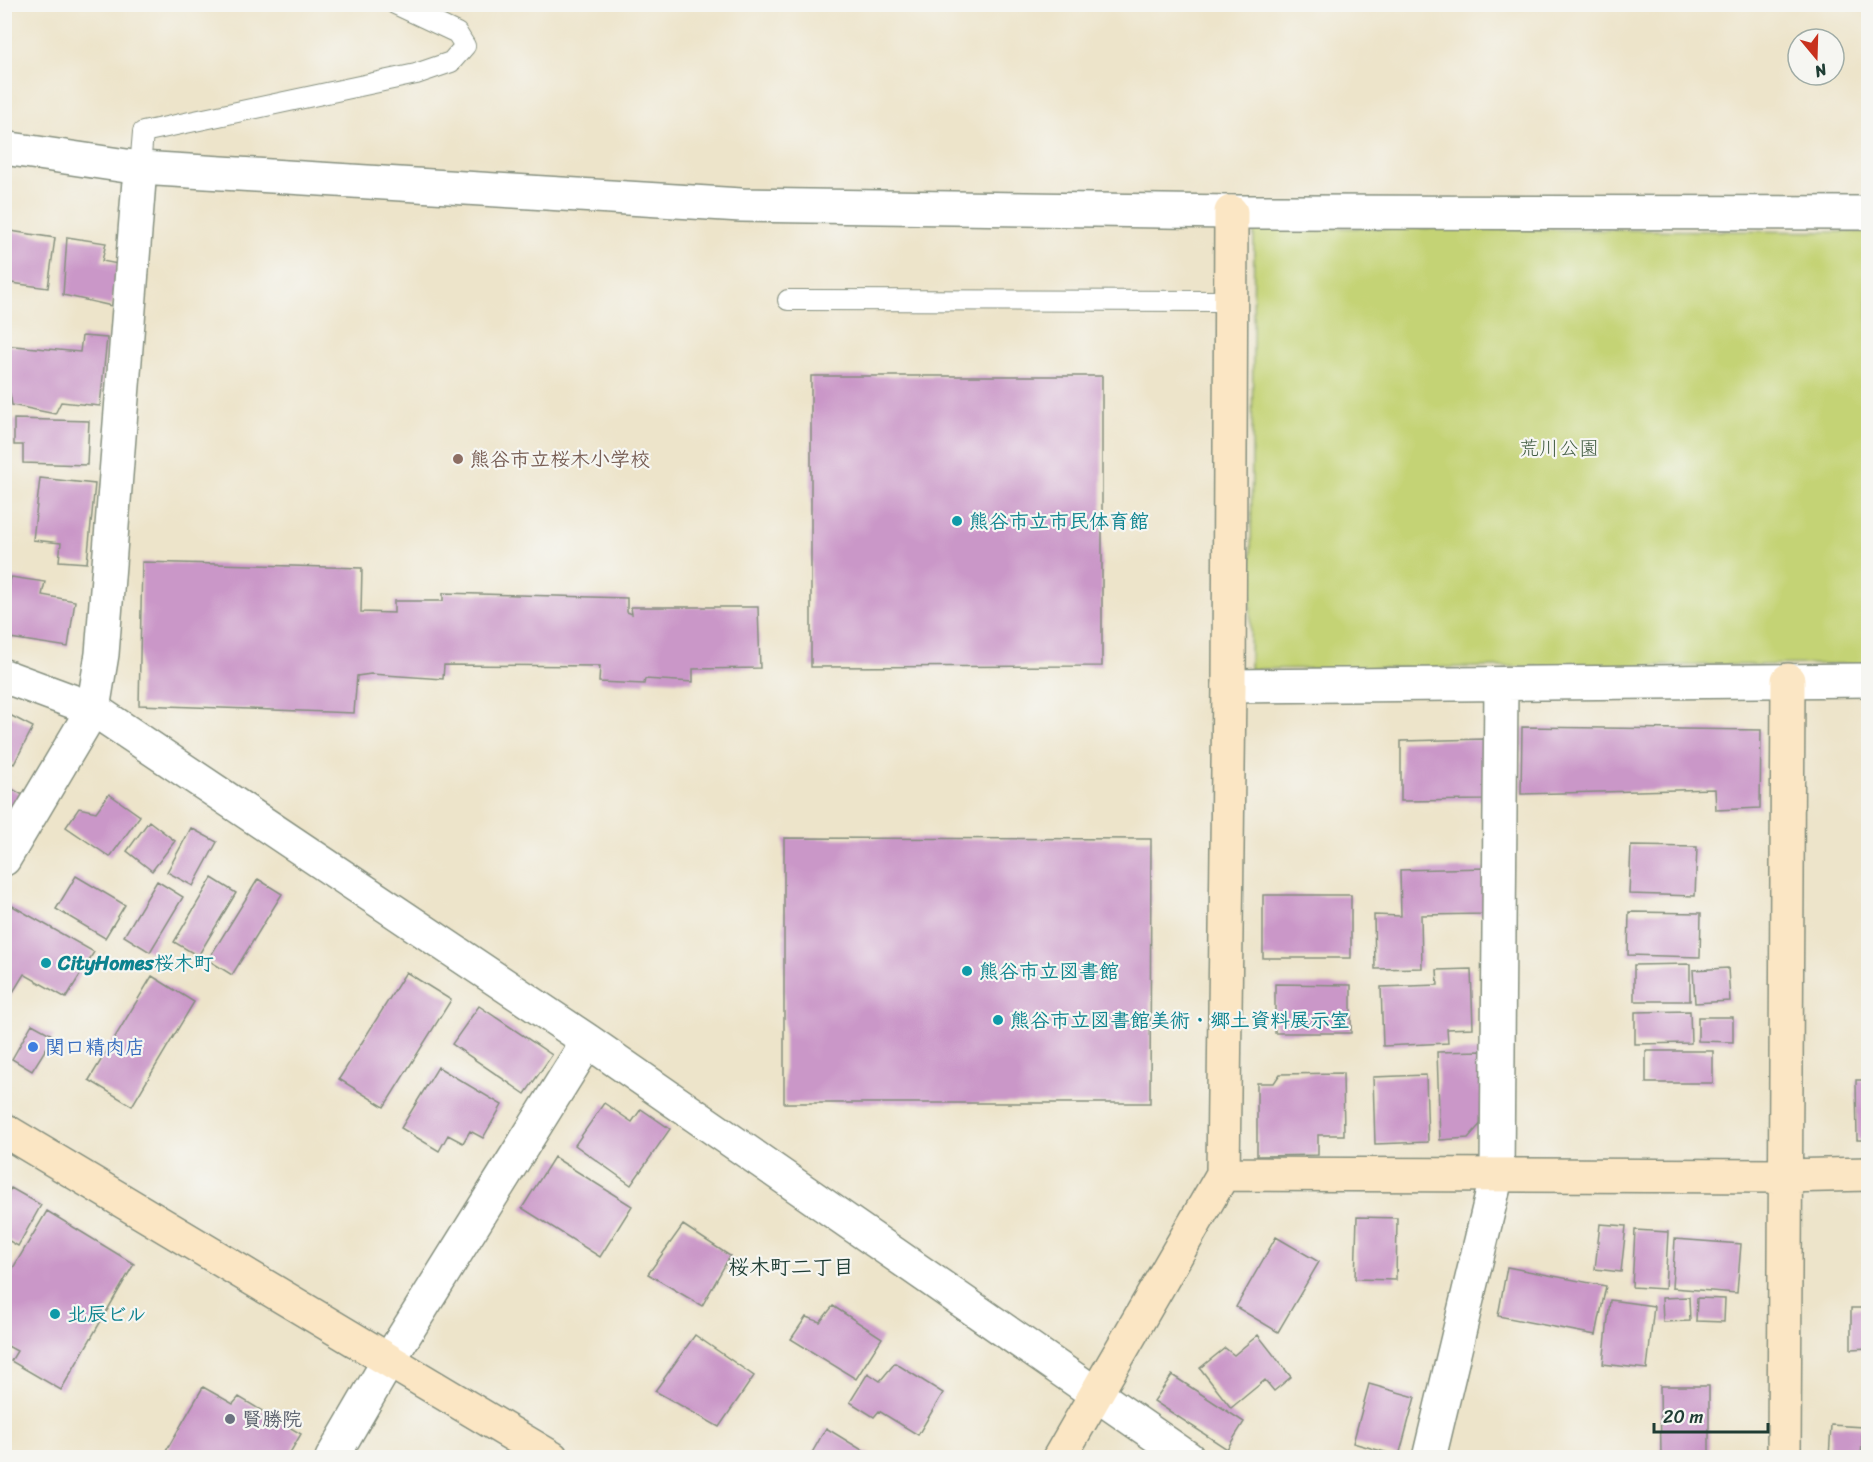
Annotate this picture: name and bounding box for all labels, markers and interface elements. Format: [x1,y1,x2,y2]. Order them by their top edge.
north arrow [1786,27,1846,87]
text: N [1810,55,1832,87]
park label: 荒川公園 [1519,431,1599,466]
place label: 熊谷市立桜木小学校 [470,442,650,477]
marker: 熊谷市立桜木小学校 [451,452,465,466]
place label: 熊谷市立市民体育館 [969,504,1149,539]
marker: 熊谷市立市民体育館 [950,514,964,528]
place label: CityHomes桜木町 [57,946,214,981]
place label: 熊谷市立図書館 [979,954,1119,989]
marker: CityHomes桜木町 [39,956,53,970]
marker: 熊谷市立図書館 [960,964,974,978]
place label: 熊谷市立図書館美術・郷土資料展示室 [1010,1003,1350,1038]
marker: 熊谷市立図書館美術・郷土資料展示室 [991,1013,1005,1027]
place label: 関口精肉店 [45,1030,145,1065]
marker: 関口精肉店 [26,1040,40,1054]
district label: 桜木町二丁目 [728,1248,854,1286]
place label: 北辰ビル [67,1297,147,1332]
marker: 北辰ビル [48,1307,62,1321]
scale bar [1654,1396,1768,1434]
text: 20 m [1663,1401,1703,1433]
place label: 賢勝院 [242,1402,302,1437]
marker: 賢勝院 [223,1412,237,1426]

